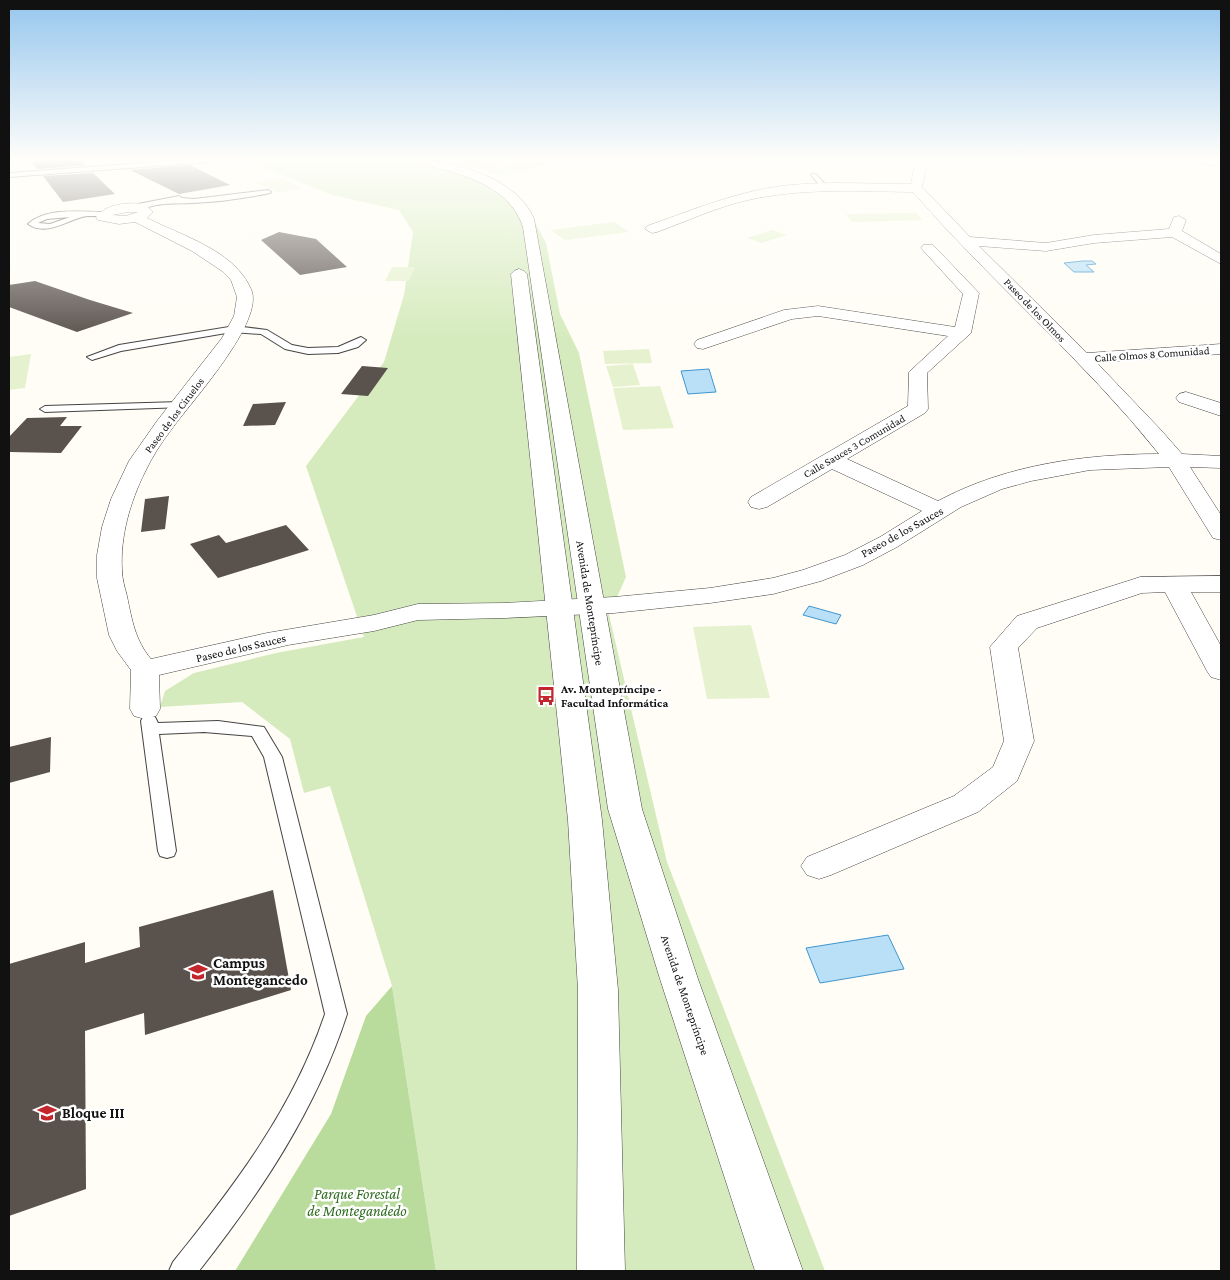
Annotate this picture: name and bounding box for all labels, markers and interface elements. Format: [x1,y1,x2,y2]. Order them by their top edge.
street label: Paseo de los Olmos [1002,276,1068,344]
street label: Calle Olmos 8 Comunidad [1094,344,1210,364]
street label: Paseo de los Ciruelos [142,375,206,455]
street label: Calle Sauces 3 Comunidad [801,412,907,480]
street label: Paseo de los Sauces [858,503,946,560]
street label: Avenida de Montepríncipe [573,540,607,666]
street label: Paseo de los Sauces [195,631,288,665]
place label: Av. Montepríncipe - Facultad Informática [560,682,668,710]
bus stop icon: Av. Montepríncipe - Facultad Informática [535,685,557,707]
street label: Avenida de Montepríncipe [658,933,712,1057]
place label: Campus Montegancedo [213,955,308,988]
school or university icon: Campus Montegancedo [187,961,209,983]
school or university icon: Bloque III [36,1102,58,1124]
place label: Bloque III [62,1105,125,1121]
park label: Parque Forestal de Montegandedo [307,1186,407,1220]

